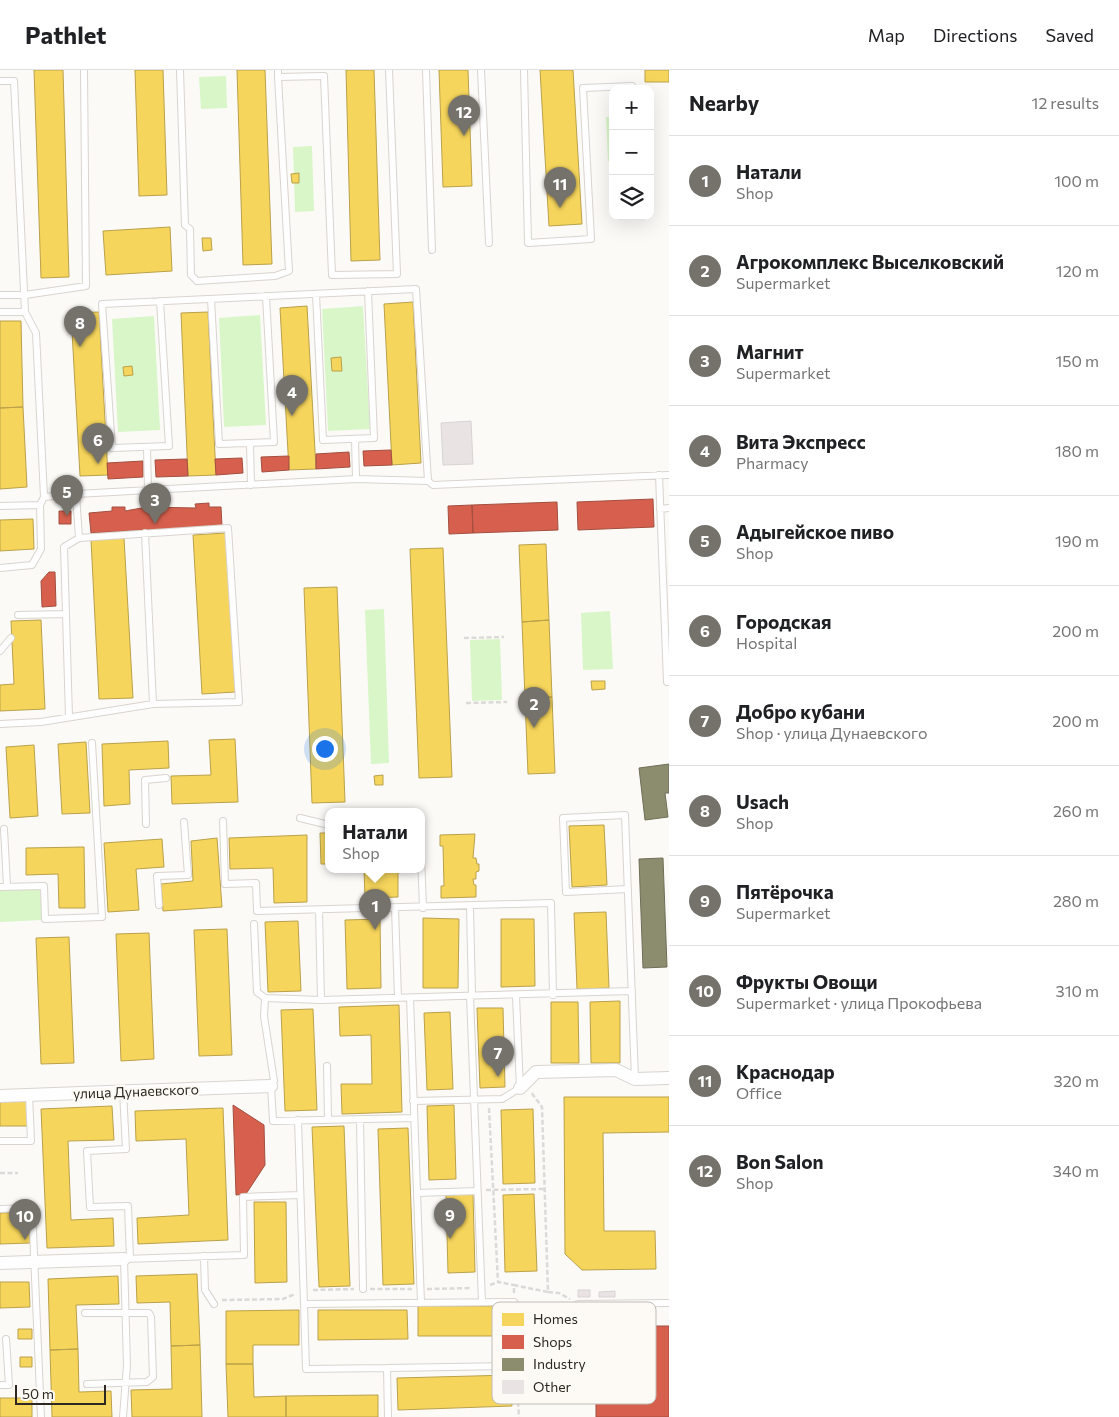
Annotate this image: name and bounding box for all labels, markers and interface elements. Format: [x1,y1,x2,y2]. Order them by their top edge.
text: Pathlet [25,20,106,49]
text: Map [868,24,905,46]
text: Directions [933,24,1017,46]
text: Saved [1045,24,1094,46]
map controls [609,85,654,220]
button: + [609,85,654,130]
text: Nearby [689,90,759,115]
text: 12 results [1032,93,1099,112]
pin: 12 [448,95,480,136]
button: − [609,130,654,175]
text: Натали [736,160,802,183]
pin: 11 [544,167,576,208]
text: 1 [701,171,709,190]
text: 100 m [1054,171,1099,190]
button: layers [609,175,654,220]
text: Shop [736,183,774,202]
text: Агрокомплекс Выселковский [736,250,1004,273]
text: 2 [700,261,710,280]
text: 120 m [1056,261,1099,280]
text: Supermarket [736,273,831,292]
pin: 8 [64,306,96,347]
text: Магнит [736,340,804,363]
text: 3 [700,351,710,370]
text: 150 m [1056,351,1099,370]
text: Supermarket [736,363,831,382]
pin: 4 [276,375,308,416]
pin: 6 [82,423,114,464]
text: Вита Экспресс [736,430,866,453]
text: 4 [700,441,710,460]
text: 180 m [1055,441,1099,460]
text: Pharmacy [736,453,809,472]
pin: 5 [51,475,83,516]
pin: 3 [139,483,171,524]
text: Адыгейское пиво [736,520,894,543]
text: 5 [700,531,710,550]
text: 190 m [1055,531,1099,550]
text: Shop [736,543,774,562]
text: Городская [736,610,832,633]
text: 6 [700,621,710,640]
text: 200 m [1052,621,1099,640]
text: Hospital [736,633,797,652]
pin: 2 [518,687,550,728]
text: Добро кубани [736,700,865,723]
text: 7 [701,711,709,730]
text: 200 m [1052,711,1099,730]
text: Shop · улица Дунаевского [736,723,928,742]
your location [312,736,338,762]
text: Usach [736,790,789,813]
text: 8 [700,801,710,820]
text: 260 m [1053,801,1099,820]
popup [325,808,425,873]
text: Shop [736,813,774,832]
text: Натали [342,820,408,843]
text: Shop [342,843,380,862]
text: Пятёрочка [736,880,834,903]
pin: 1 [359,889,391,930]
text: 9 [700,891,710,910]
text: 280 m [1053,891,1099,910]
text: Supermarket [736,903,831,922]
text: Фрукты Овощи [736,970,878,993]
text: 10 [696,981,714,1000]
text: 310 m [1056,981,1099,1000]
text: Supermarket · улица Прокофьева [736,993,982,1012]
pin: 7 [482,1036,514,1077]
text: Краснодар [736,1060,835,1083]
text: 11 [698,1071,712,1090]
text: 320 m [1054,1071,1099,1090]
street label: улица Дунаевского [73,1080,199,1102]
text: Office [736,1083,782,1102]
text: Bon Salon [736,1150,824,1173]
text: 12 [697,1161,713,1180]
text: 340 m [1053,1161,1099,1180]
text: Shop [736,1173,774,1192]
pin: 9 [434,1198,466,1239]
pin: 10 [9,1199,41,1240]
legend [492,1302,656,1404]
text: Homes [533,1310,578,1327]
text: Shops [533,1333,572,1350]
text: Industry [533,1355,586,1372]
text: Other [533,1378,572,1395]
scale bar [15,1382,106,1405]
text: 50 m [22,1385,54,1402]

